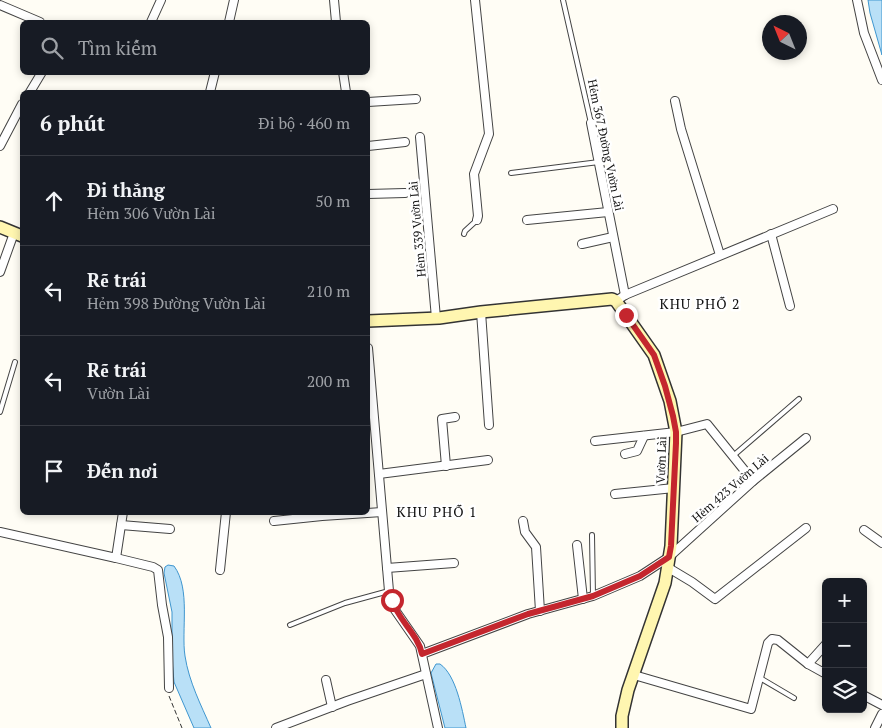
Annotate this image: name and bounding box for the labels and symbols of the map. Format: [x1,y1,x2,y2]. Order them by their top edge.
north arrow [762,15,807,60]
street label: Hẻm 367 Đường Vườn Lài [585,78,627,213]
street label: Hẻm 339 Vườn Lài [405,180,429,278]
district label: KHU PHỐ 2 [660,294,740,313]
route end [615,304,638,327]
street label: Vườn Lài [653,436,669,484]
street label: Hẻm 423 Vườn Lài [689,450,772,525]
district label: KHU PHỐ 1 [397,502,477,521]
route start [381,589,404,612]

